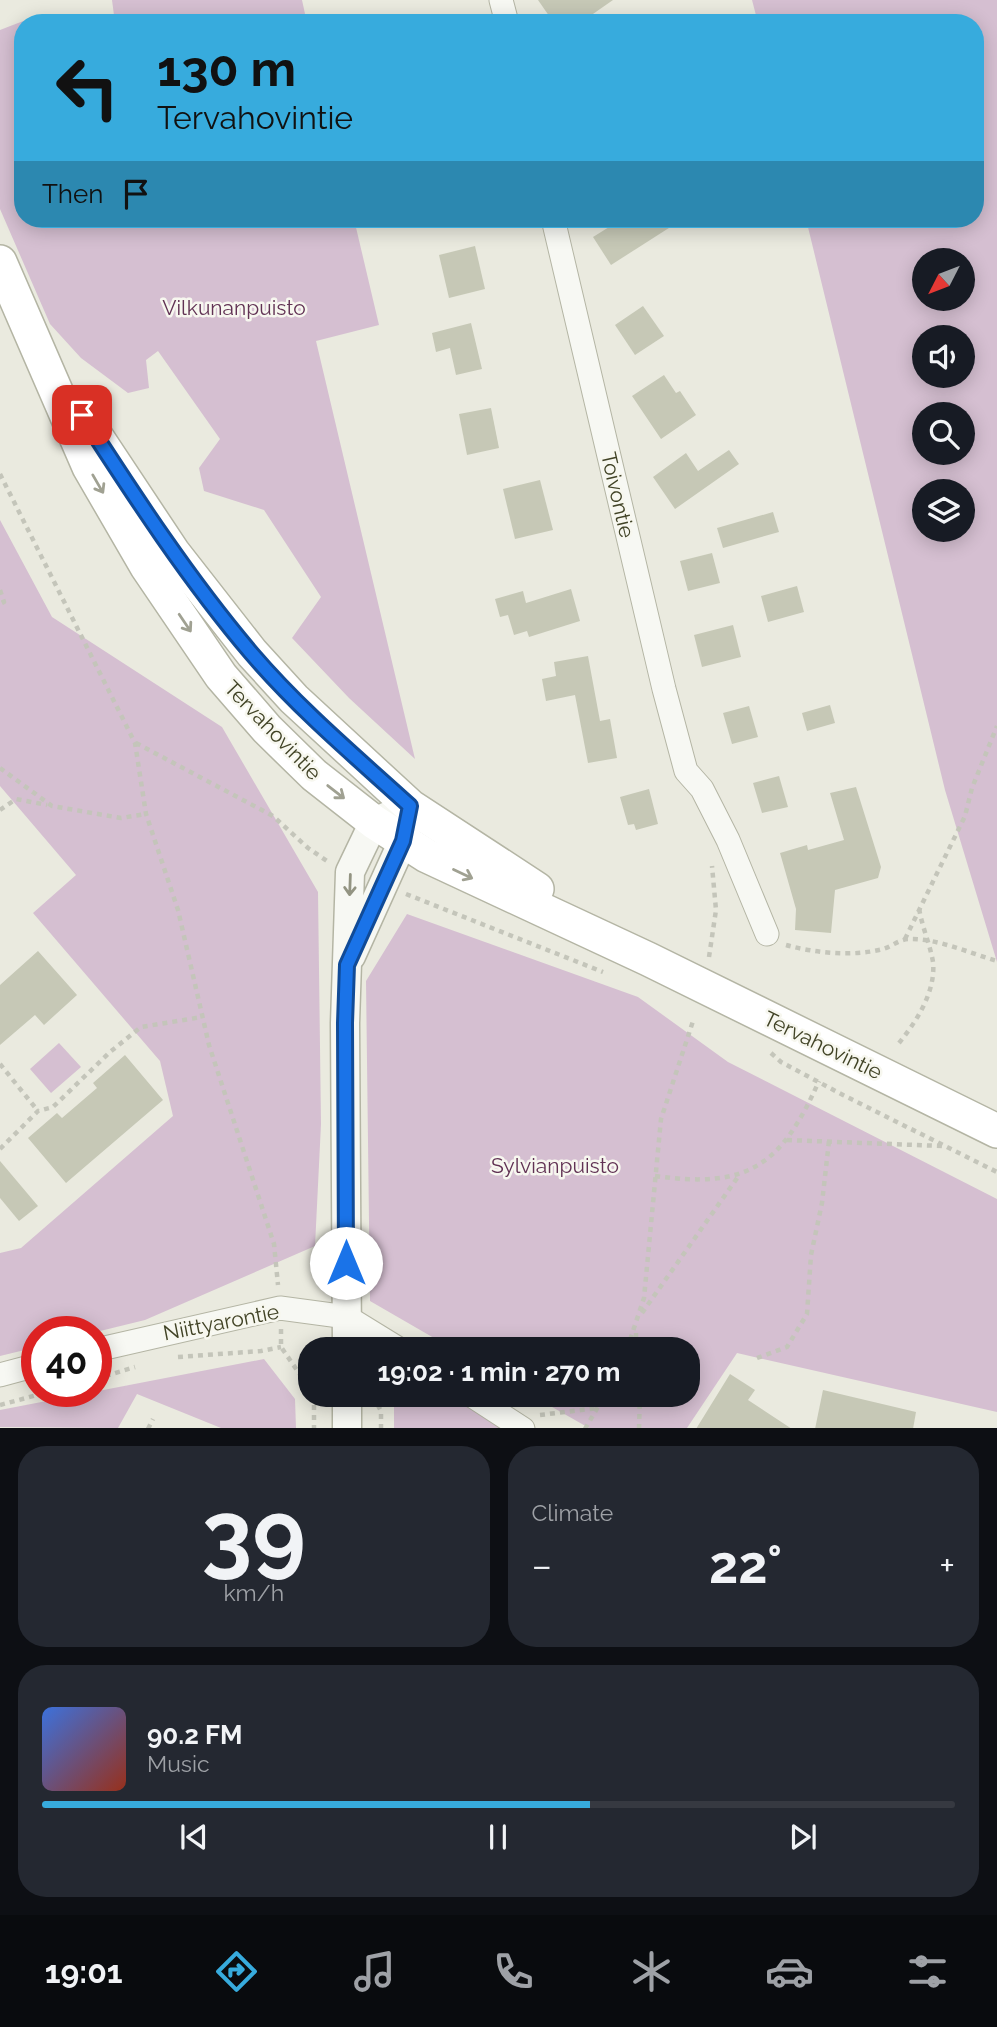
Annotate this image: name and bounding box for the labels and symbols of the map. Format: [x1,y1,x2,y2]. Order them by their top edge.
north arrow [912,248,975,312]
park label: Vilkunanpuisto [162,295,306,320]
pin [52,385,112,445]
street label: Toivontie [596,450,640,540]
one-way arrow [92,473,106,493]
one-way arrow [178,613,192,632]
street label: Tervahovintie [219,675,327,785]
one-way arrow [326,785,344,800]
one-way arrow [452,868,473,881]
one-way arrow [343,873,356,896]
street label: Tervahovintie [760,1006,886,1084]
park label: Sylvianpuisto [491,1153,619,1178]
position arrow [309,1226,383,1300]
street label: Niittyarontie [161,1299,281,1345]
speed limit sign: 40 [21,1316,112,1407]

